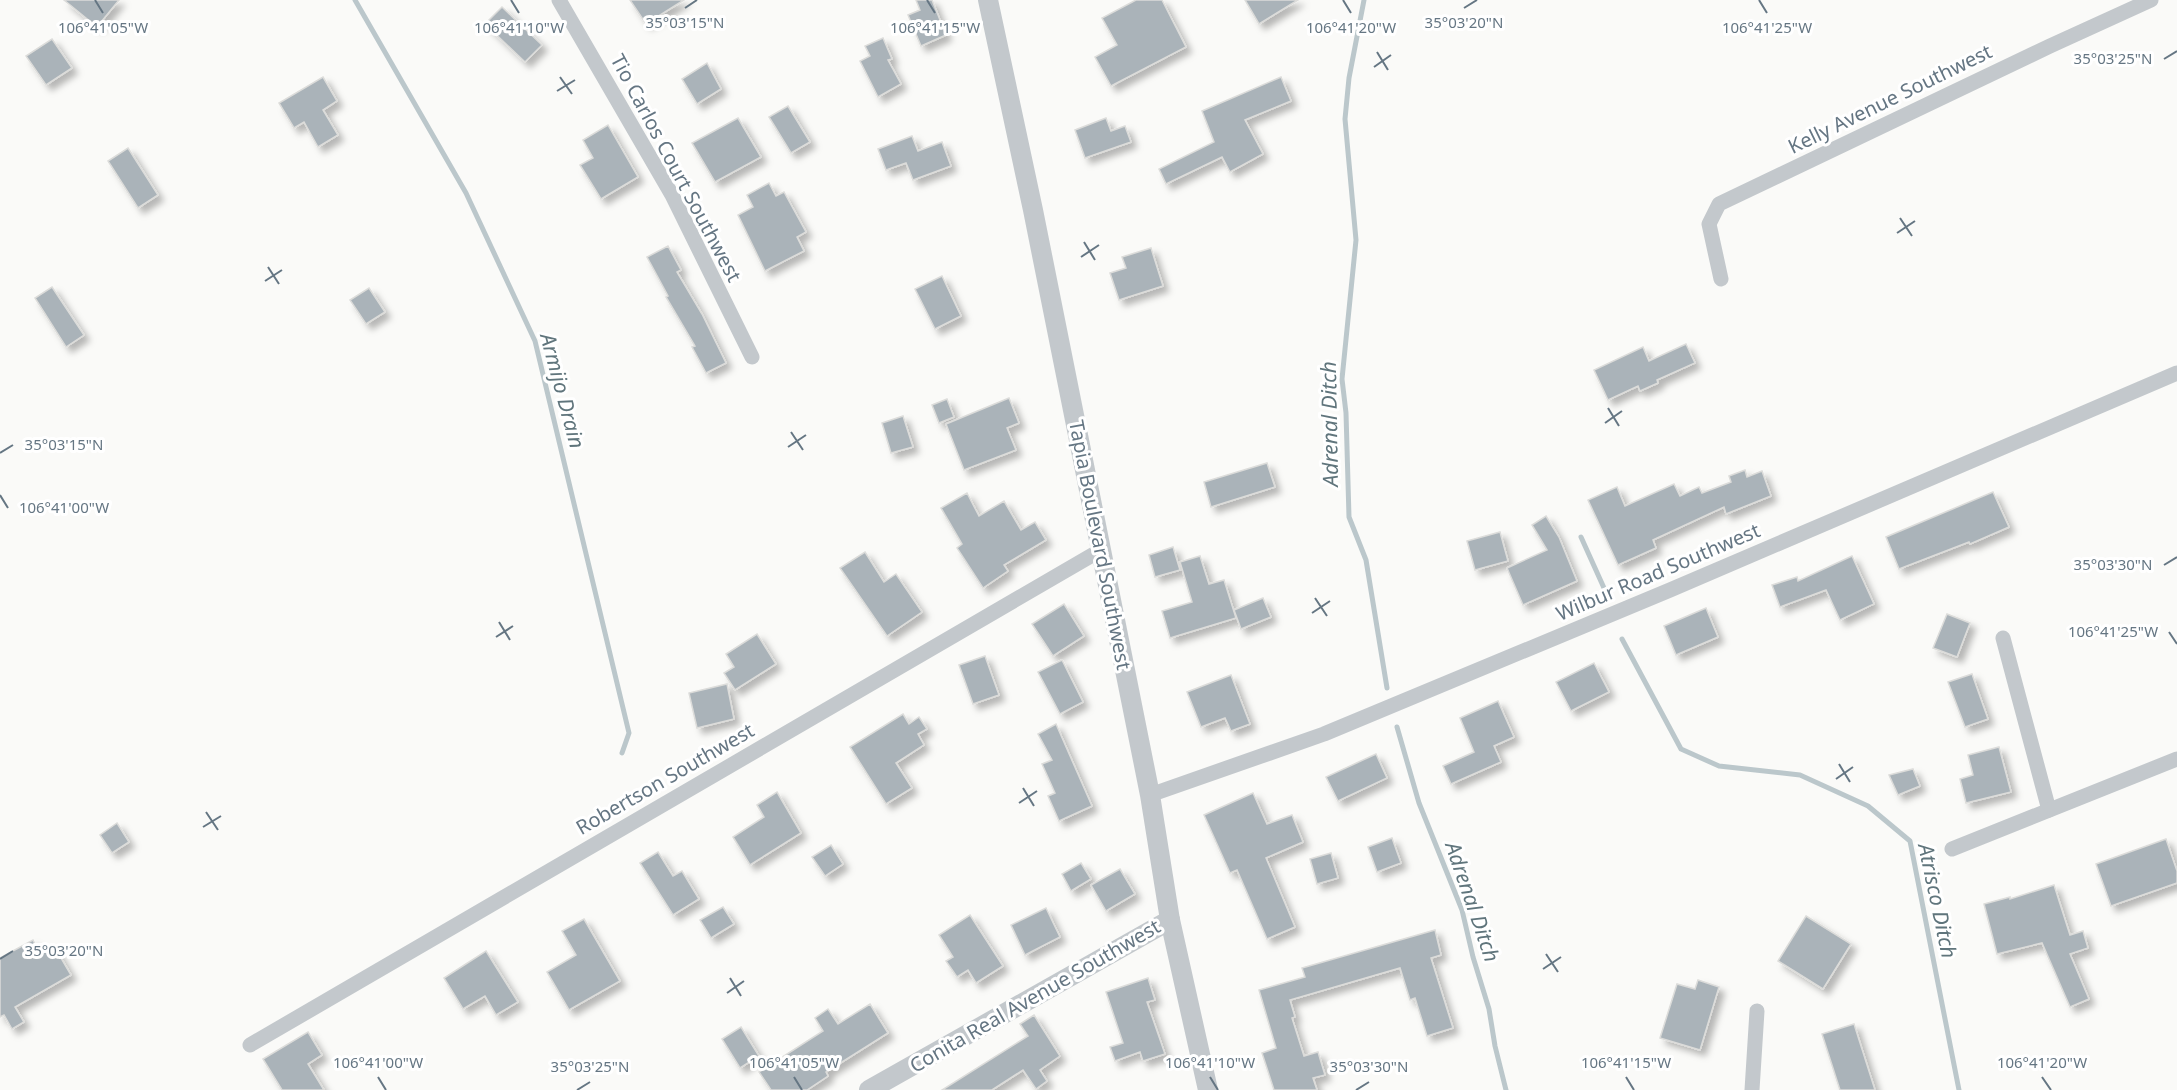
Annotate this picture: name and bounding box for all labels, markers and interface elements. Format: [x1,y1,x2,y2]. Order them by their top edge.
text: 35°03'15"N [646,12,724,32]
text: 35°03'20"N [1425,12,1503,32]
text: 106°41'05"W [58,17,148,37]
text: 106°41'10"W [474,17,564,37]
text: 106°41'15"W [890,17,980,37]
text: 106°41'20"W [1306,17,1396,37]
text: 106°41'25"W [1722,17,1812,37]
street label: Kelly Avenue Southwest [1783,37,1996,160]
text: 35°03'25"N [2074,48,2152,68]
street label: Tio Carlos Court Southwest [605,49,748,286]
water label: Armijo Drain [534,328,592,451]
water label: Adrenal Ditch [1314,361,1344,489]
street label: Tapia Boulevard Southwest [1063,418,1138,672]
text: 35°03'15"N [25,434,103,454]
text: 106°41'00"W [19,497,109,517]
street label: Wilbur Road Southwest [1552,516,1764,627]
text: 35°03'30"N [2074,554,2152,574]
text: 106°41'25"W [2068,621,2158,641]
street label: Robertson Southwest [571,716,759,841]
water label: Adrenal Ditch [1439,836,1507,966]
water label: Atrisco Ditch [1912,839,1964,961]
street label: Conita Real Avenue Southwest [904,913,1165,1079]
text: 35°03'20"N [25,940,103,960]
text: 106°41'00"W [333,1052,423,1072]
text: 106°41'05"W [749,1052,839,1072]
text: 106°41'10"W [1165,1052,1255,1072]
text: 106°41'15"W [1581,1052,1671,1072]
text: 106°41'20"W [1997,1052,2087,1072]
text: 35°03'25"N [551,1056,629,1076]
text: 35°03'30"N [1330,1056,1408,1076]

